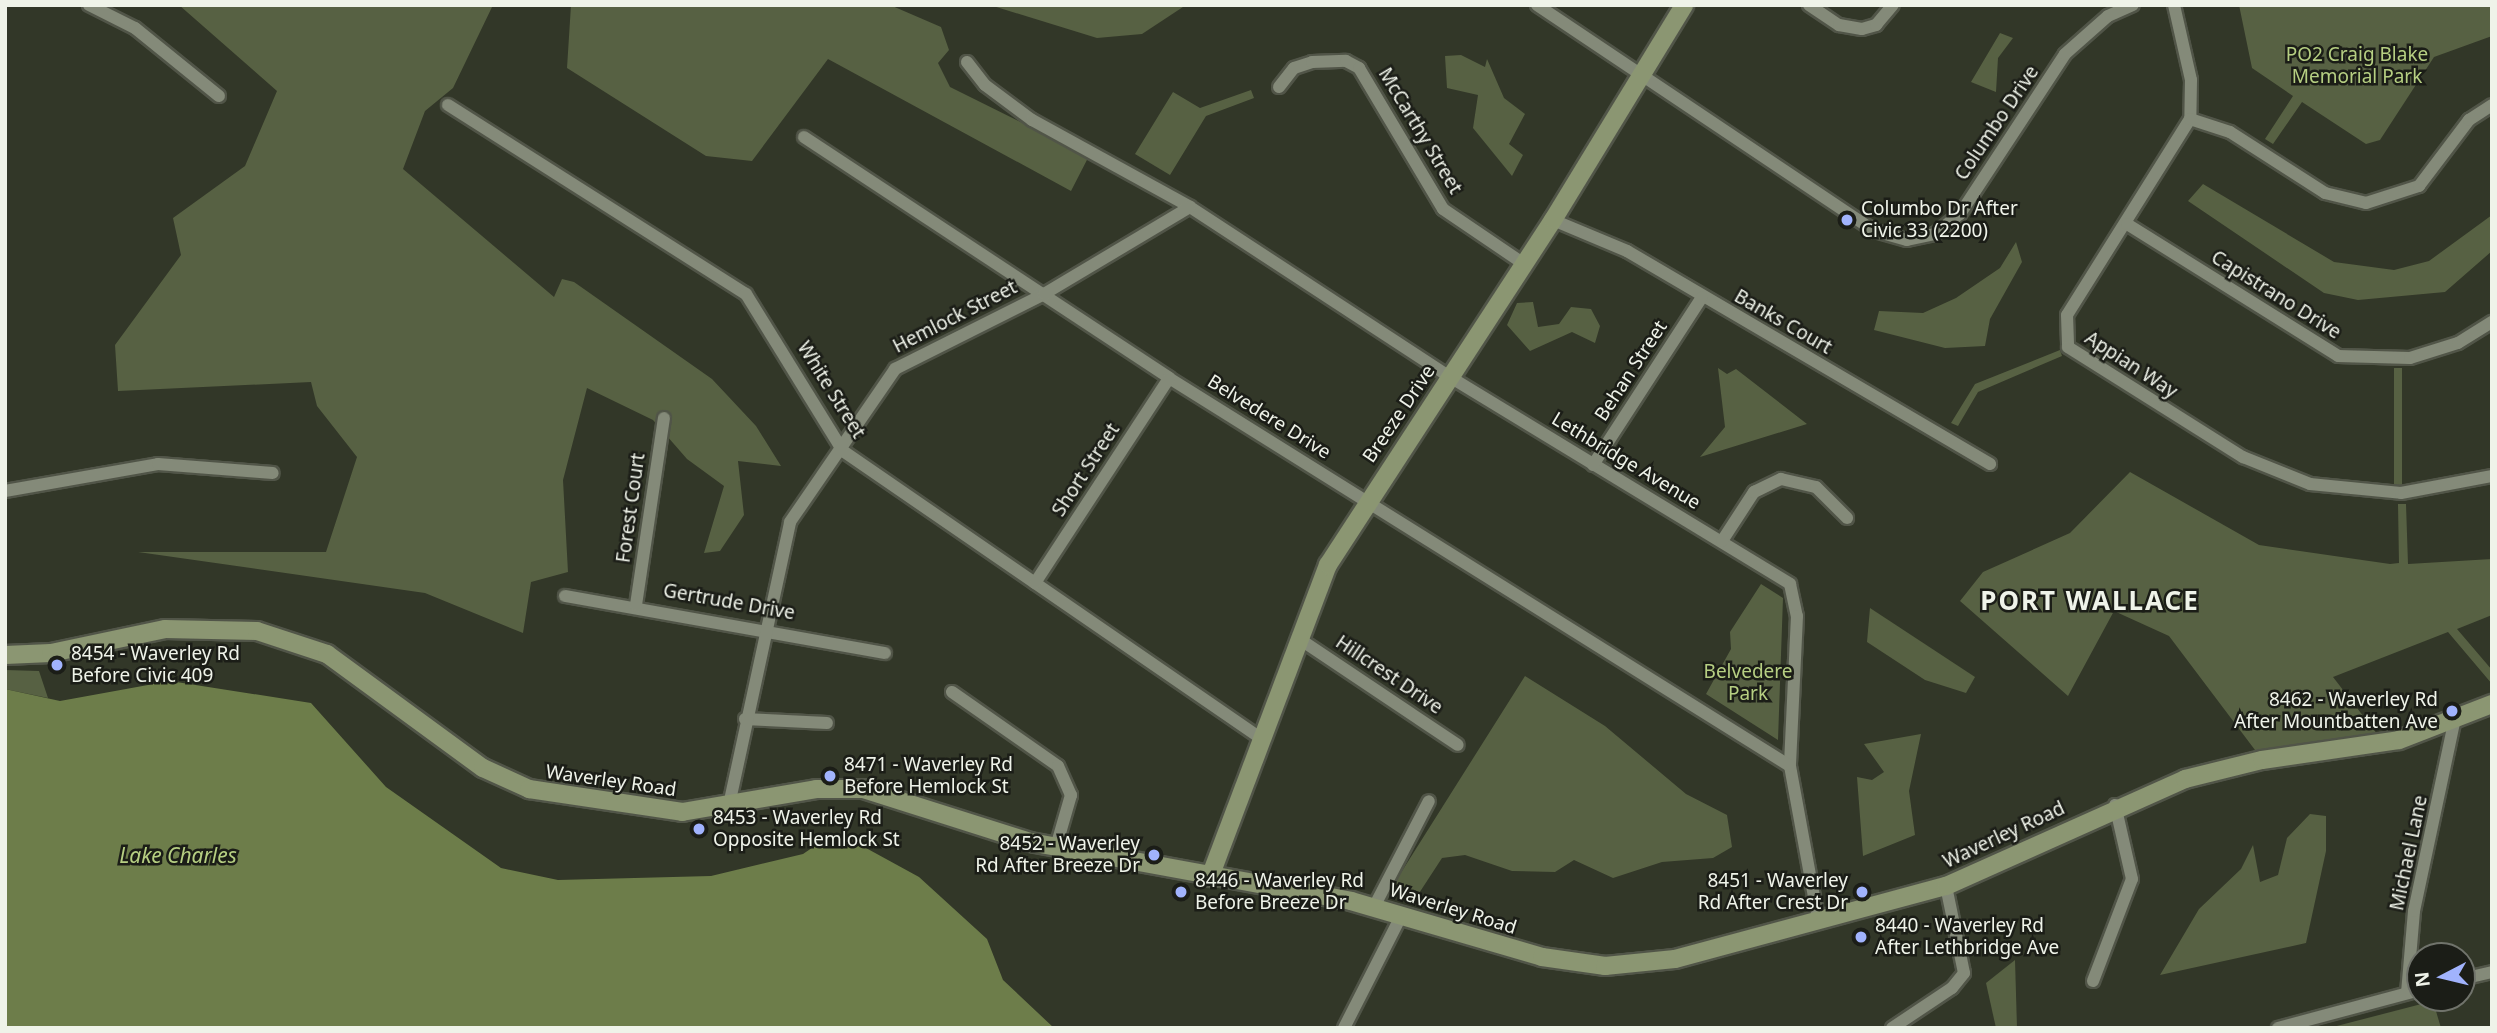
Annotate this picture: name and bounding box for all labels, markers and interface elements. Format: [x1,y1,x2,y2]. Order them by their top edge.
park label: PO2 Craig Blake Memorial Park [2286,44,2428,88]
street label: Columbo Drive [1950,61,2044,185]
street label: McCarthy Street [1373,64,1467,198]
place label: Columbo Dr After Civic 33 (2200) [1861,198,2018,242]
marker: Columbo Dr After Civic 33 (2200) [1839,212,1855,228]
street label: Capistrano Drive [2207,246,2345,344]
street label: Hemlock Street [889,276,1021,358]
street label: Banks Court [1730,285,1836,359]
street label: Behan Street [1590,316,1672,426]
street label: Appian Way [2081,327,2181,403]
street label: White Street [792,337,870,443]
street label: Breeze Drive [1358,361,1440,467]
street label: Belvedere Drive [1203,370,1335,464]
street label: Lethbridge Avenue [1548,408,1704,514]
street label: Short Street [1047,419,1125,521]
street label: Forest Court [612,452,650,564]
street label: Gertrude Drive [661,579,797,625]
district label: PORT WALLACE [1982,585,2198,617]
street label: Hillcrest Drive [1331,631,1447,719]
place label: 8454 - Waverley Rd Before Civic 409 [71,643,240,687]
marker: 8454 - Waverley Rd Before Civic 409 [49,657,65,673]
park label: Belvedere Park [1704,661,1792,705]
place label: 8462 - Waverley Rd After Mountbatten Ave [2234,689,2438,733]
marker: 8462 - Waverley Rd After Mountbatten Ave [2444,703,2460,719]
place label: 8471 - Waverley Rd Before Hemlock St [844,754,1013,798]
street label: Waverley Road [544,761,678,801]
marker: 8471 - Waverley Rd Before Hemlock St [822,768,838,784]
street label: Michael Lane [2386,793,2432,913]
street label: Waverley Road [1940,797,2068,873]
place label: 8453 - Waverley Rd Opposite Hemlock St [713,807,900,851]
marker: 8453 - Waverley Rd Opposite Hemlock St [691,821,707,837]
place label: 8452 - Waverley Rd After Breeze Dr [975,833,1140,877]
water label: Lake Charles [119,842,237,868]
marker: 8452 - Waverley Rd After Breeze Dr [1146,847,1162,863]
place label: 8446 - Waverley Rd Before Breeze Dr [1195,870,1364,914]
place label: 8451 - Waverley Rd After Crest Dr [1698,870,1848,914]
street label: Waverley Road [1387,879,1519,939]
marker: 8446 - Waverley Rd Before Breeze Dr [1173,884,1189,900]
marker: 8451 - Waverley Rd After Crest Dr [1854,884,1870,900]
place label: 8440 - Waverley Rd After Lethbridge Ave [1875,915,2059,959]
marker: 8440 - Waverley Rd After Lethbridge Ave [1853,929,1869,945]
north arrow [2406,942,2476,1012]
text: N [2408,970,2436,989]

